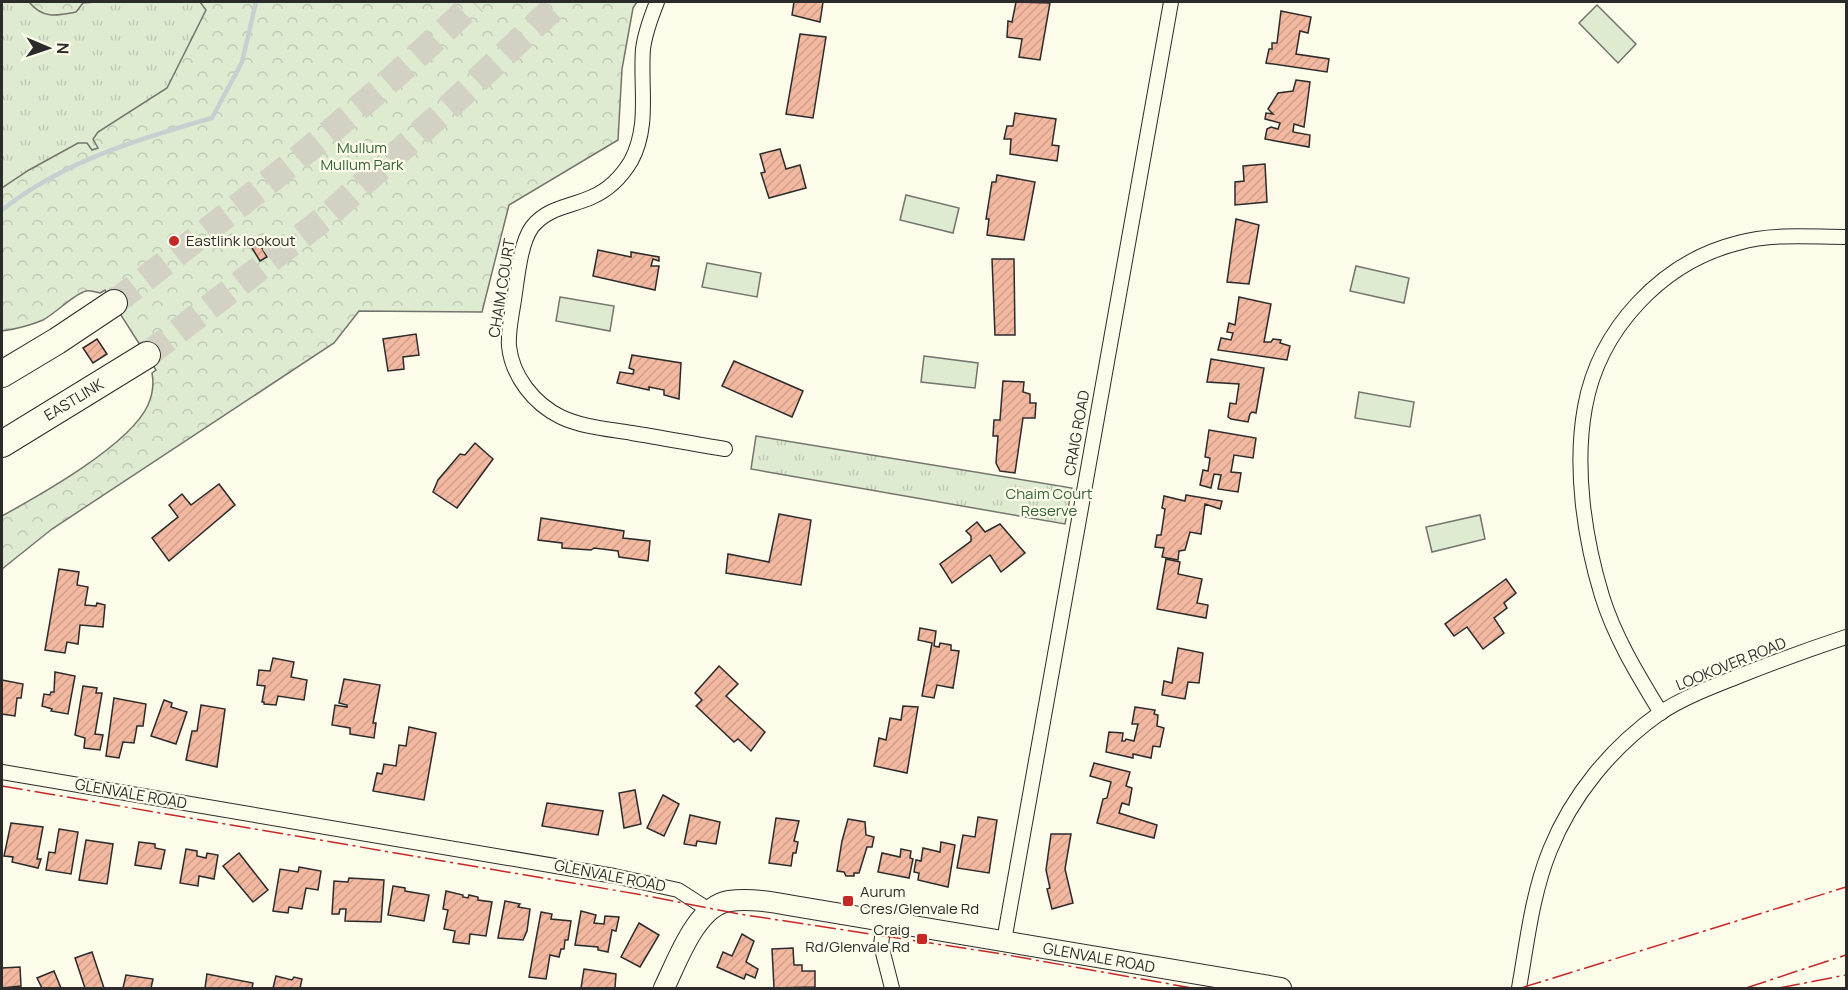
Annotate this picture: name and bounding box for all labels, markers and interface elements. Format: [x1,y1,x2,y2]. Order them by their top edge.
north arrow [18,18,78,78]
text: N [52,42,74,55]
park label: Mullum Mullum Park [320,137,404,175]
place label: Eastlink lookout [186,230,295,251]
marker: Eastlink lookout [167,234,181,248]
street label: CHAIM COURT [483,237,520,339]
street label: EASTLINK [40,373,108,426]
street label: CRAIG ROAD [1059,389,1094,477]
park label: Chaim Court Reserve [1005,483,1093,521]
street label: LOOKOVER ROAD [1672,632,1789,695]
street label: GLENVALE ROAD [73,773,189,814]
street label: GLENVALE ROAD [552,854,668,897]
place label: Aurum Cres/Glenvale Rd [860,881,979,919]
marker: Aurum Cres/Glenvale Rd [841,894,855,908]
place label: Craig Rd/Glenvale Rd [805,919,910,957]
marker: Craig Rd/Glenvale Rd [915,932,929,946]
street label: GLENVALE ROAD [1041,937,1157,978]

